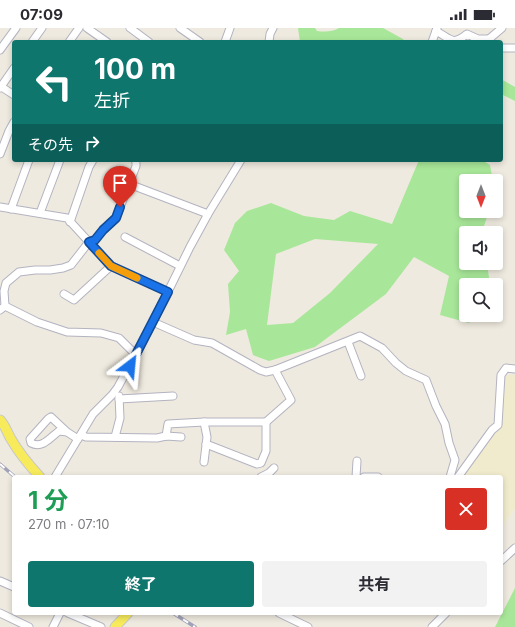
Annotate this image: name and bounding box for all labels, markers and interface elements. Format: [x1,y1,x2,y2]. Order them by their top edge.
text: 07:09 [20,5,63,24]
text: 100 m [94,52,176,86]
icon: left [28,56,80,108]
text: 左折 [94,90,130,111]
icon: right [81,132,103,154]
text: その先 [28,135,73,154]
pin [103,166,137,207]
icon: arrive [109,172,131,194]
north arrow [459,174,503,218]
map controls [459,174,503,322]
button: sound [459,226,503,270]
button: search [459,278,503,322]
position arrow [109,345,151,387]
text: 1 分 [28,486,68,515]
button: close [445,488,487,530]
text: 270 m · 07:10 [28,516,110,532]
button: 終了 [28,561,254,607]
button: 共有 [262,561,487,607]

